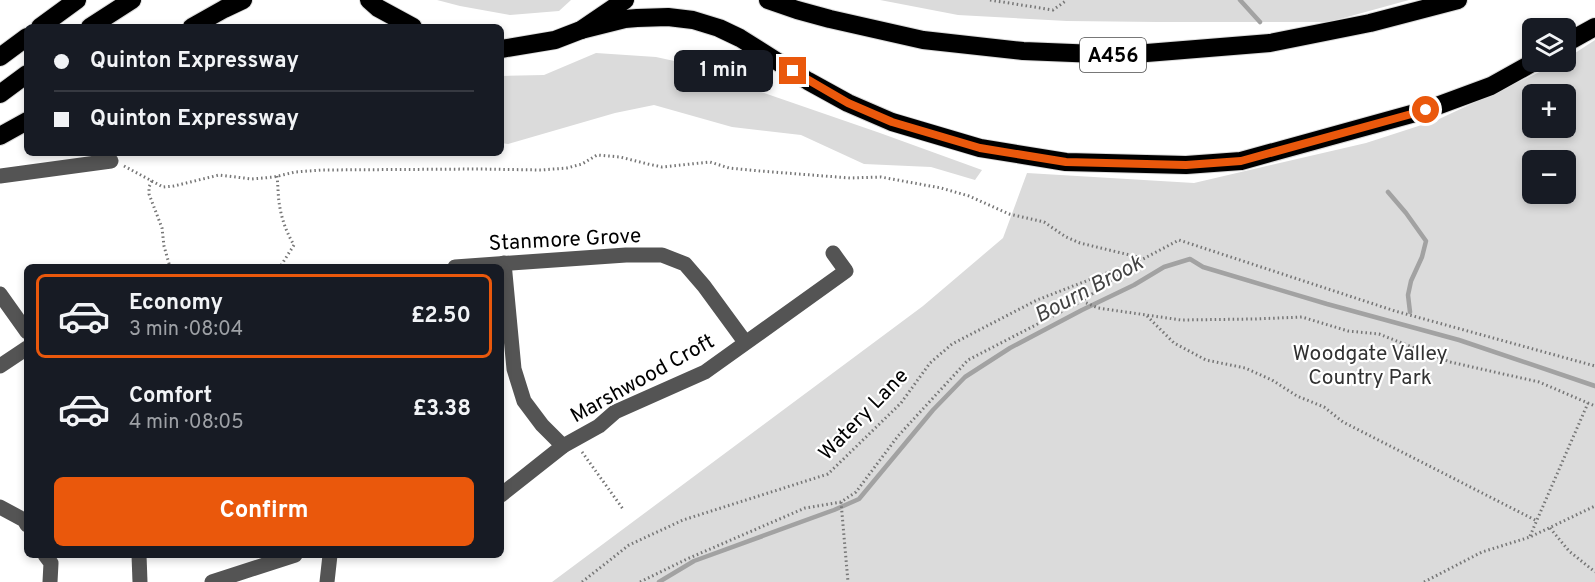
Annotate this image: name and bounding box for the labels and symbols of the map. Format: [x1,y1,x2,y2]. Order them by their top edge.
road number: A456 [1080,38,1146,72]
callout: 1 min [673,50,772,92]
route end [779,57,806,84]
route start [1412,96,1439,123]
street label: Stanmore Grove [488,223,642,258]
water label: Bourn Brook [1030,250,1149,330]
street label: Marshwood Croft [566,329,719,430]
park label: Woodgate Valley Country Park [1292,341,1448,392]
street label: Watery Lane [813,363,915,467]

